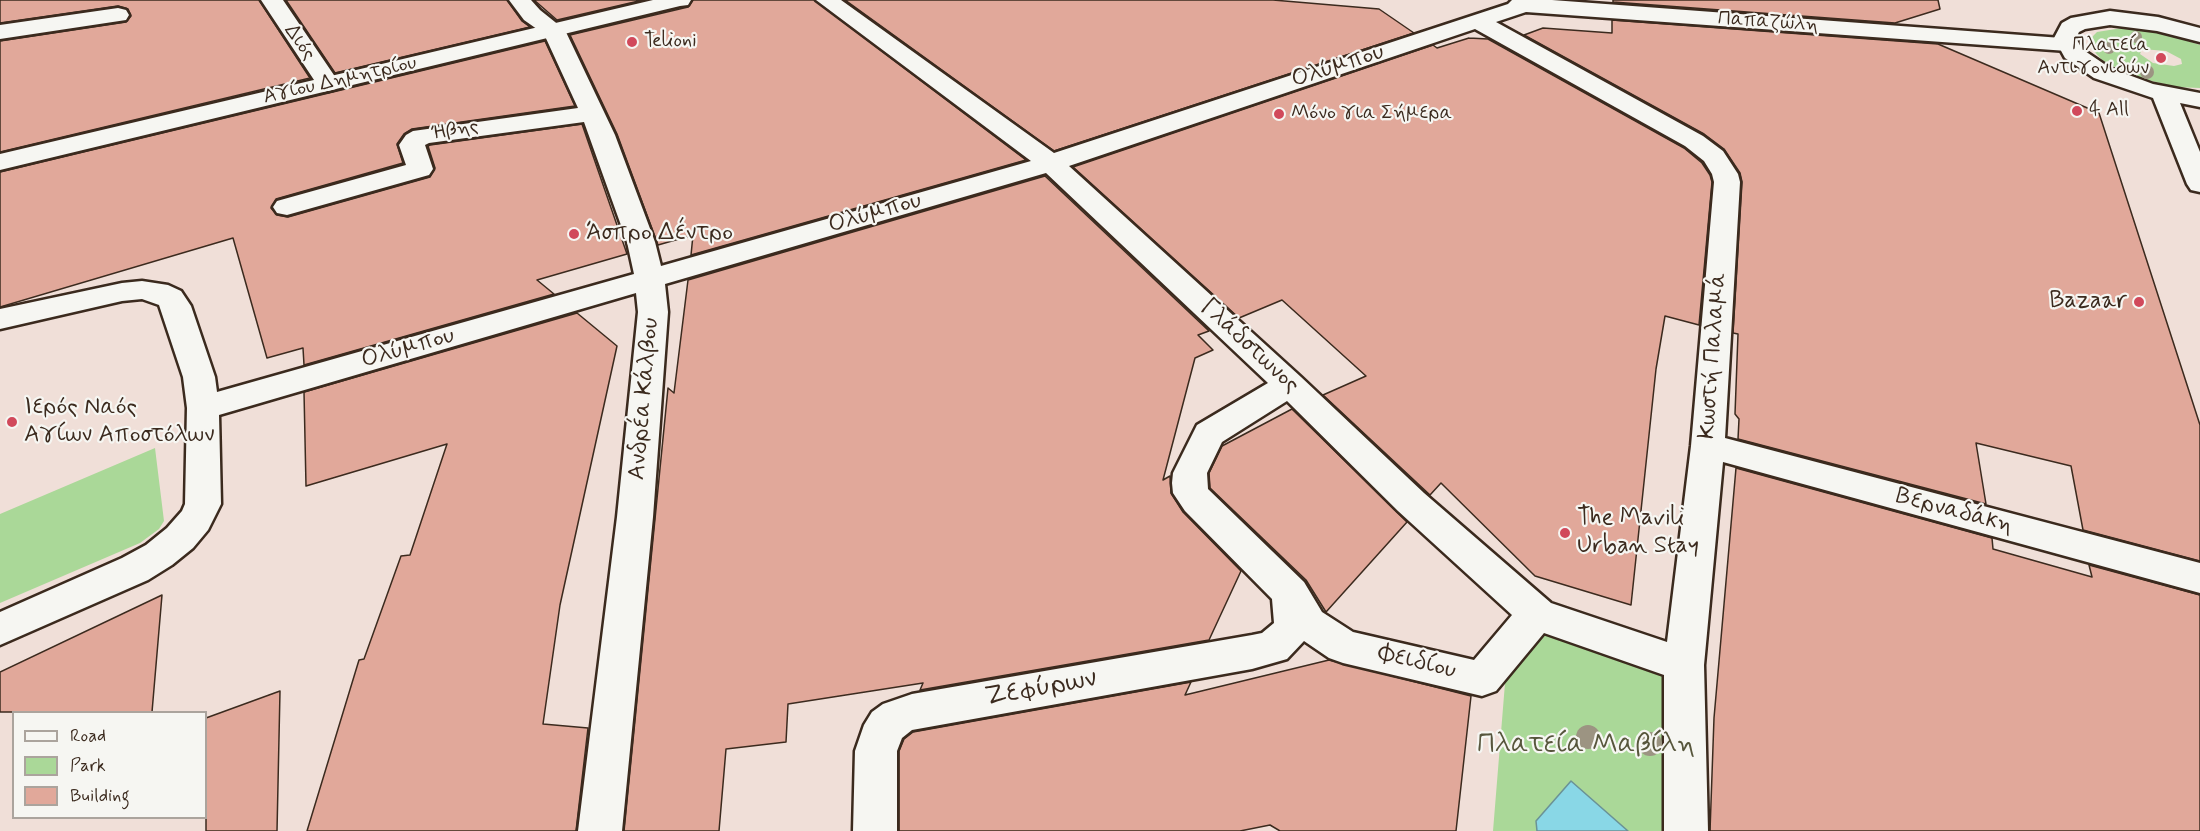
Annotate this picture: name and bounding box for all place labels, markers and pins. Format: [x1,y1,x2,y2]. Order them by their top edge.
place label: Telioni [644,30,697,54]
place label: Πλατεία Αντιγονιδών [2037,34,2149,81]
marker: Telioni [625,35,639,49]
marker: Πλατεία Αντιγονιδών [2154,51,2168,65]
place label: 4 All [2089,99,2129,123]
place label: Μόνο για Σήμερα [1291,102,1452,126]
marker: 4 All [2070,104,2084,118]
marker: Μόνο για Σήμερα [1272,107,1286,121]
place label: Άσπρο Δέντρο [586,220,733,248]
marker: Άσπρο Δέντρο [567,227,581,241]
place label: Bazaar [2049,288,2127,316]
marker: Bazaar [2132,295,2146,309]
place label: Ιερός Ναός Αγίων Αποστόλων [24,394,214,450]
marker: Ιερός Ναός Αγίων Αποστόλων [5,415,19,429]
place label: The Mavili Urban Stay [1577,505,1699,561]
marker: The Mavili Urban Stay [1558,526,1572,540]

